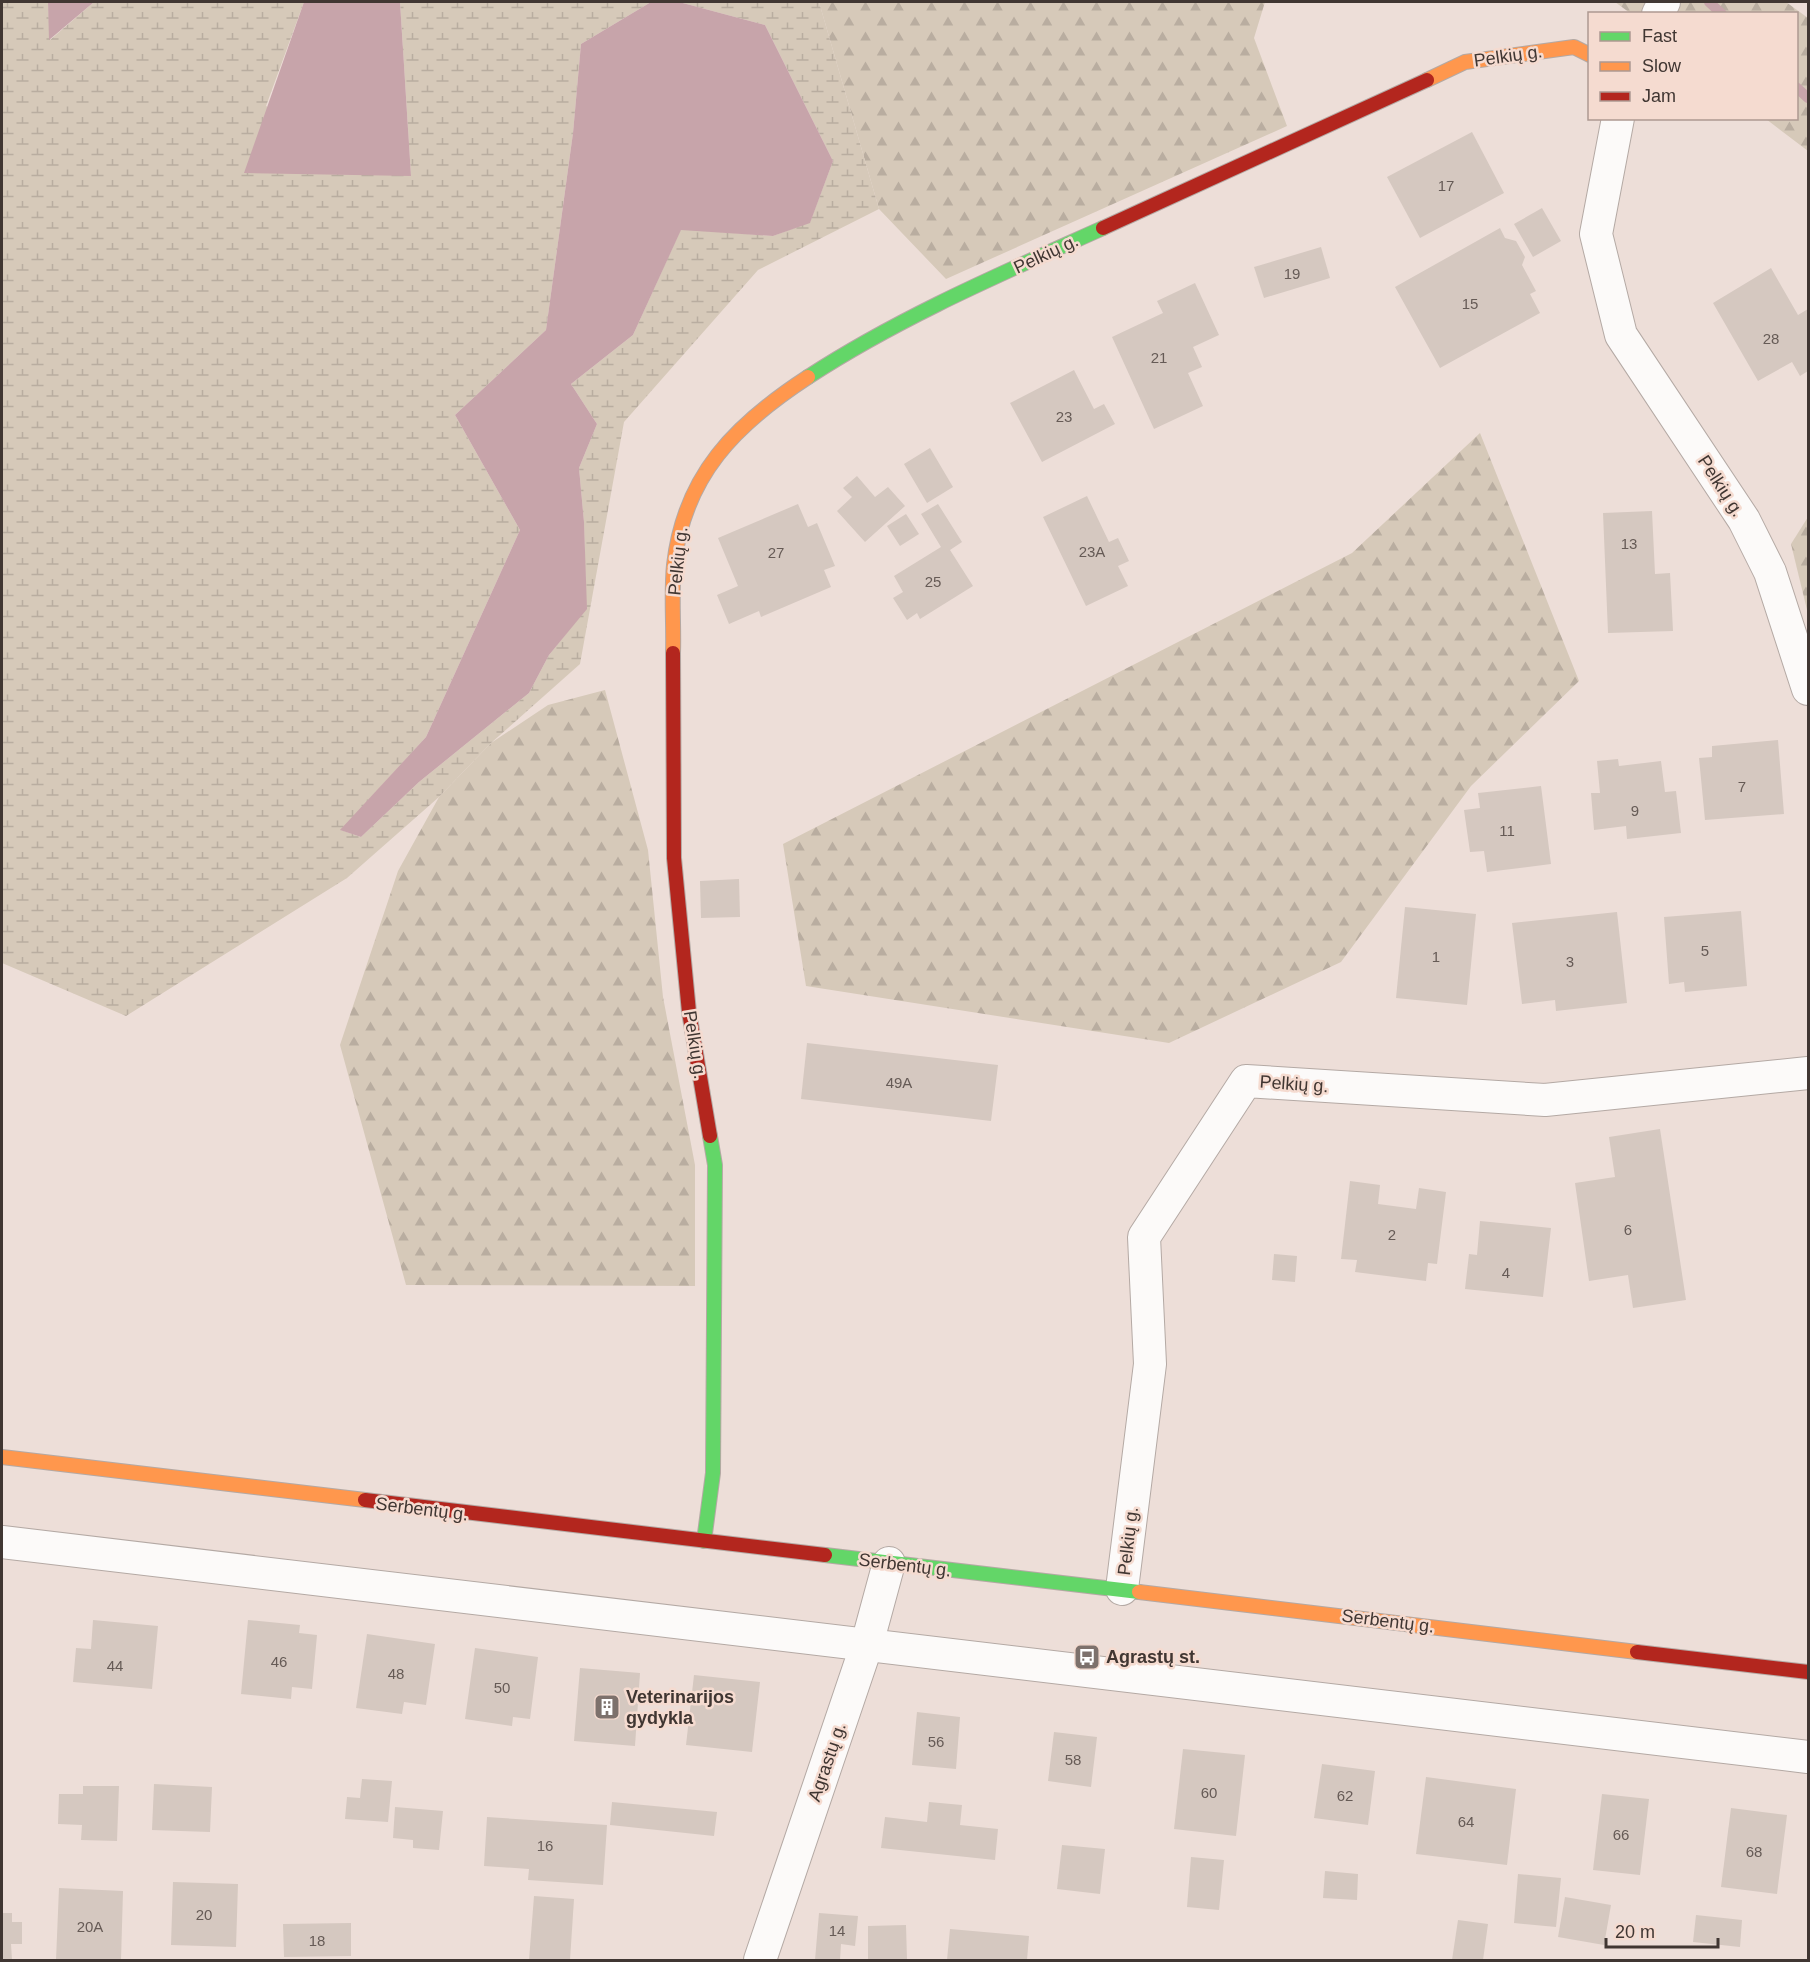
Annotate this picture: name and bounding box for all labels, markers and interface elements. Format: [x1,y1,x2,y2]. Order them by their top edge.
legend [1588,12,1798,120]
text: Fast [1642,26,1677,46]
street label: Pelkių g. [1472,41,1544,71]
text: Slow [1642,56,1682,76]
text: Jam [1642,86,1676,106]
house number: 17 [1438,177,1454,194]
street label: Pelkių g. [1010,230,1082,278]
house number: 19 [1284,265,1300,282]
house number: 15 [1462,295,1478,312]
house number: 28 [1763,330,1779,347]
house number: 21 [1151,349,1167,366]
house number: 23 [1056,408,1072,425]
street label: Pelkių g. [1694,452,1748,520]
street label: Pelkių g. [664,526,692,596]
house number: 13 [1621,535,1637,552]
house number: 23A [1079,543,1105,560]
house number: 27 [768,544,784,561]
house number: 25 [925,573,941,590]
house number: 7 [1738,778,1746,795]
house number: 9 [1631,802,1639,819]
house number: 11 [1499,822,1515,839]
house number: 5 [1701,942,1709,959]
house number: 1 [1432,948,1440,965]
house number: 3 [1566,953,1574,970]
street label: Pelkių g. [680,1009,710,1081]
street label: Pelkių g. [1259,1072,1329,1096]
house number: 49A [886,1074,912,1091]
house number: 6 [1624,1221,1632,1238]
house number: 2 [1388,1226,1396,1243]
house number: 4 [1502,1264,1510,1281]
street label: Serbentų g. [375,1493,469,1525]
street label: Pelkių g. [1114,1506,1142,1576]
street label: Serbentų g. [858,1549,952,1581]
street label: Serbentų g. [1341,1605,1435,1637]
bus stop icon: Agrastų st. [1072,1642,1102,1672]
place label: Agrastų st. [1106,1647,1200,1667]
house number: 46 [271,1653,287,1670]
house number: 44 [107,1657,123,1674]
house number: 48 [388,1665,404,1682]
house number: 50 [494,1679,510,1696]
place label: Veterinarijos gydykla [626,1687,734,1728]
building icon: Veterinarijos gydykla [592,1692,622,1722]
street label: Agrastų g. [804,1720,850,1804]
house number: 56 [928,1733,944,1750]
house number: 58 [1065,1751,1081,1768]
house number: 60 [1201,1784,1217,1801]
house number: 62 [1337,1787,1353,1804]
house number: 64 [1458,1813,1474,1830]
house number: 66 [1613,1826,1629,1843]
house number: 16 [537,1837,553,1854]
house number: 68 [1746,1843,1762,1860]
house number: 20 [196,1906,212,1923]
scale bar [1606,1911,1718,1949]
house number: 20A [77,1918,103,1935]
house number: 14 [829,1922,845,1939]
text: 20 m [1615,1922,1655,1942]
house number: 18 [309,1932,325,1949]

